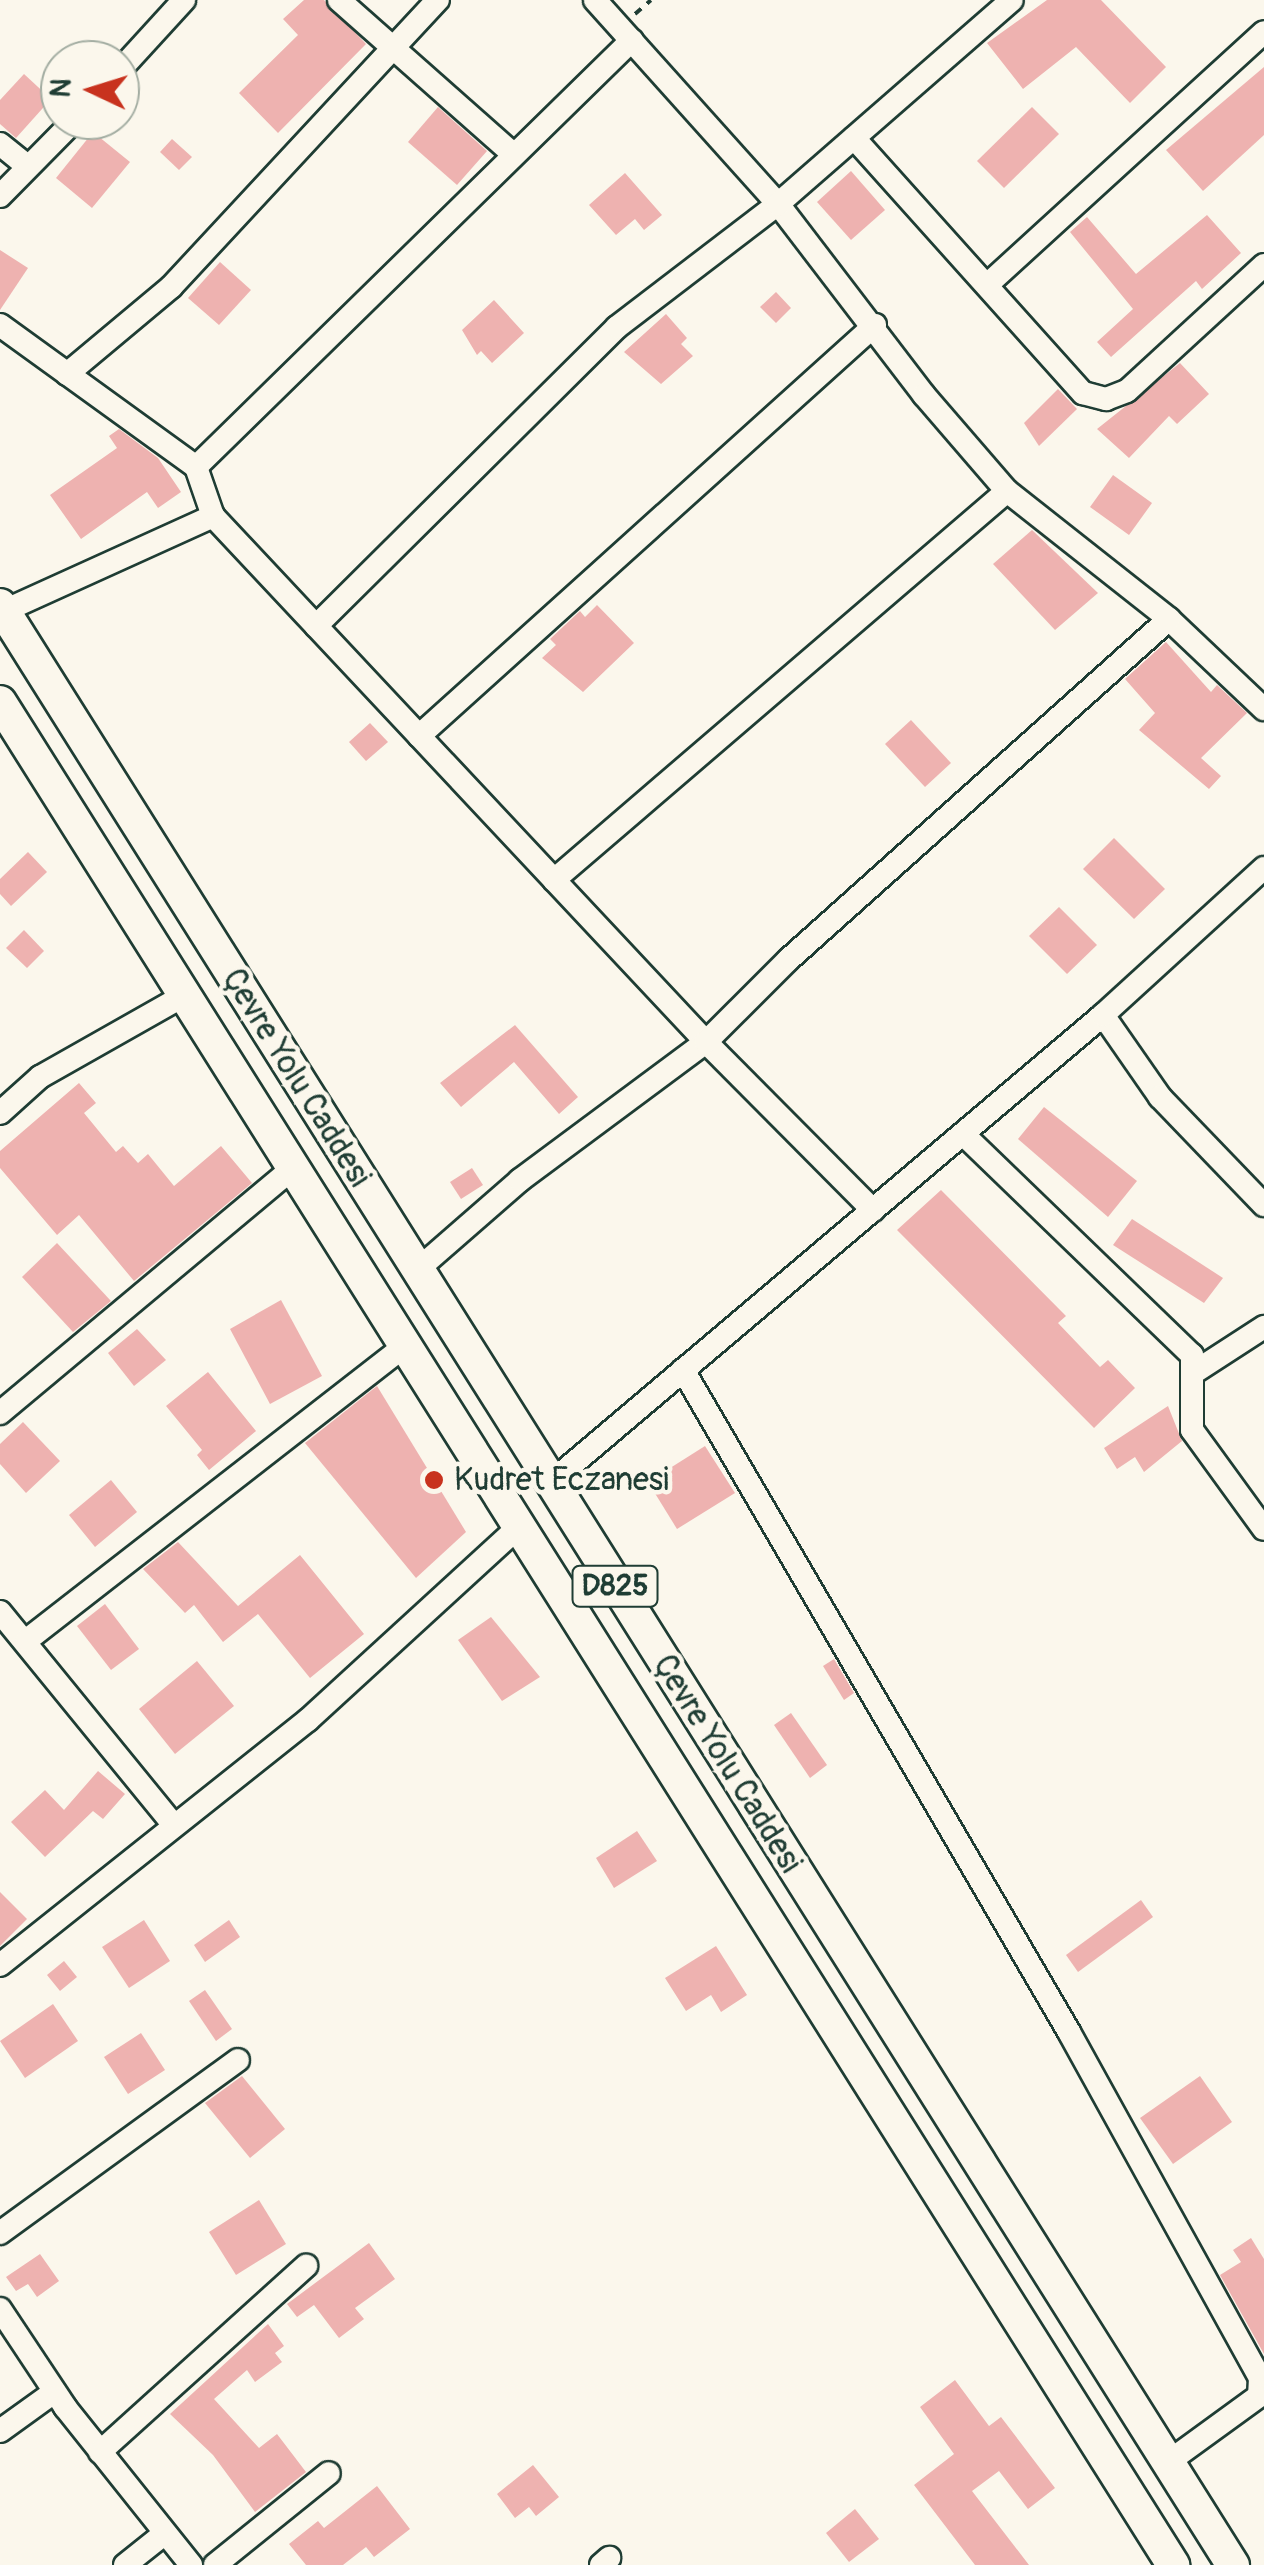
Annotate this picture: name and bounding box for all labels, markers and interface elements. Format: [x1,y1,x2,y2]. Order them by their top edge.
north arrow [40,40,140,140]
text: N [43,77,80,99]
street label: Çevre Yolu Caddesi [214,962,378,1194]
place label: Kudret Eczanesi [454,1461,669,1499]
marker: Kudret Eczanesi [423,1469,445,1491]
road number: D825 [570,1561,660,1611]
street label: Çevre Yolu Caddesi [645,1648,809,1880]

